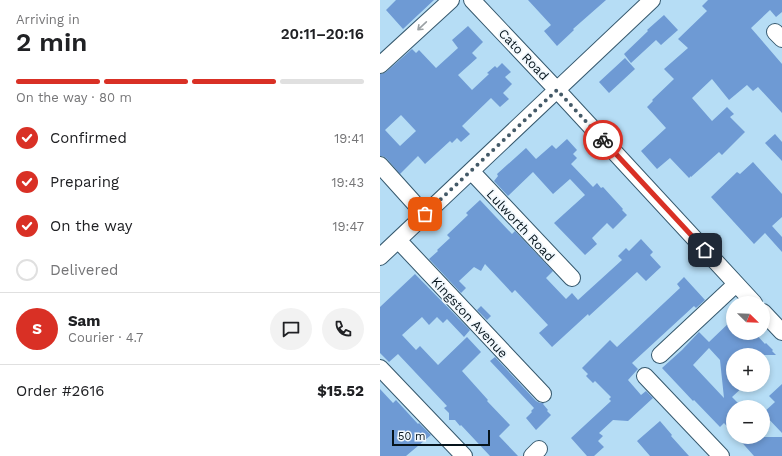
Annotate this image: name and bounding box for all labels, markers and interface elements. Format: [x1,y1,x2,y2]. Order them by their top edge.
text: Arriving in [16,12,80,27]
one-way arrow [417,21,427,31]
text: 20:11–20:16 [281,25,364,43]
street label: Cato Road [496,26,552,83]
text: 2 min [16,27,87,57]
text: On the way · 80 m [16,90,132,105]
courier [583,120,623,160]
icon: check [16,127,38,149]
text: Confirmed [50,129,127,147]
icon: bike [592,129,614,151]
text: 19:41 [334,131,364,146]
icon: check [16,171,38,193]
text: Preparing [50,173,119,191]
text: 19:43 [332,175,364,190]
street label: Lulworth Road [484,186,558,264]
pin [408,197,442,231]
icon: bag [414,203,436,225]
icon: check [16,215,38,237]
text: On the way [50,217,132,235]
text: 19:47 [332,219,364,234]
pin [688,233,722,267]
icon: home [694,239,716,261]
text: Delivered [50,261,118,279]
street label: Kingston Avenue [428,274,511,361]
north arrow [726,296,770,340]
map controls [726,296,770,444]
button: chat [270,308,312,350]
button: phone [322,308,364,350]
text: Sam [68,312,100,330]
text: S [32,320,42,338]
text: Courier · 4.7 [68,330,143,345]
button: + [726,348,770,392]
text: Order #2616 [16,382,104,400]
text: $15.52 [317,382,364,400]
button: − [726,400,770,444]
scale bar [392,428,490,447]
text: 50 m [398,430,425,443]

